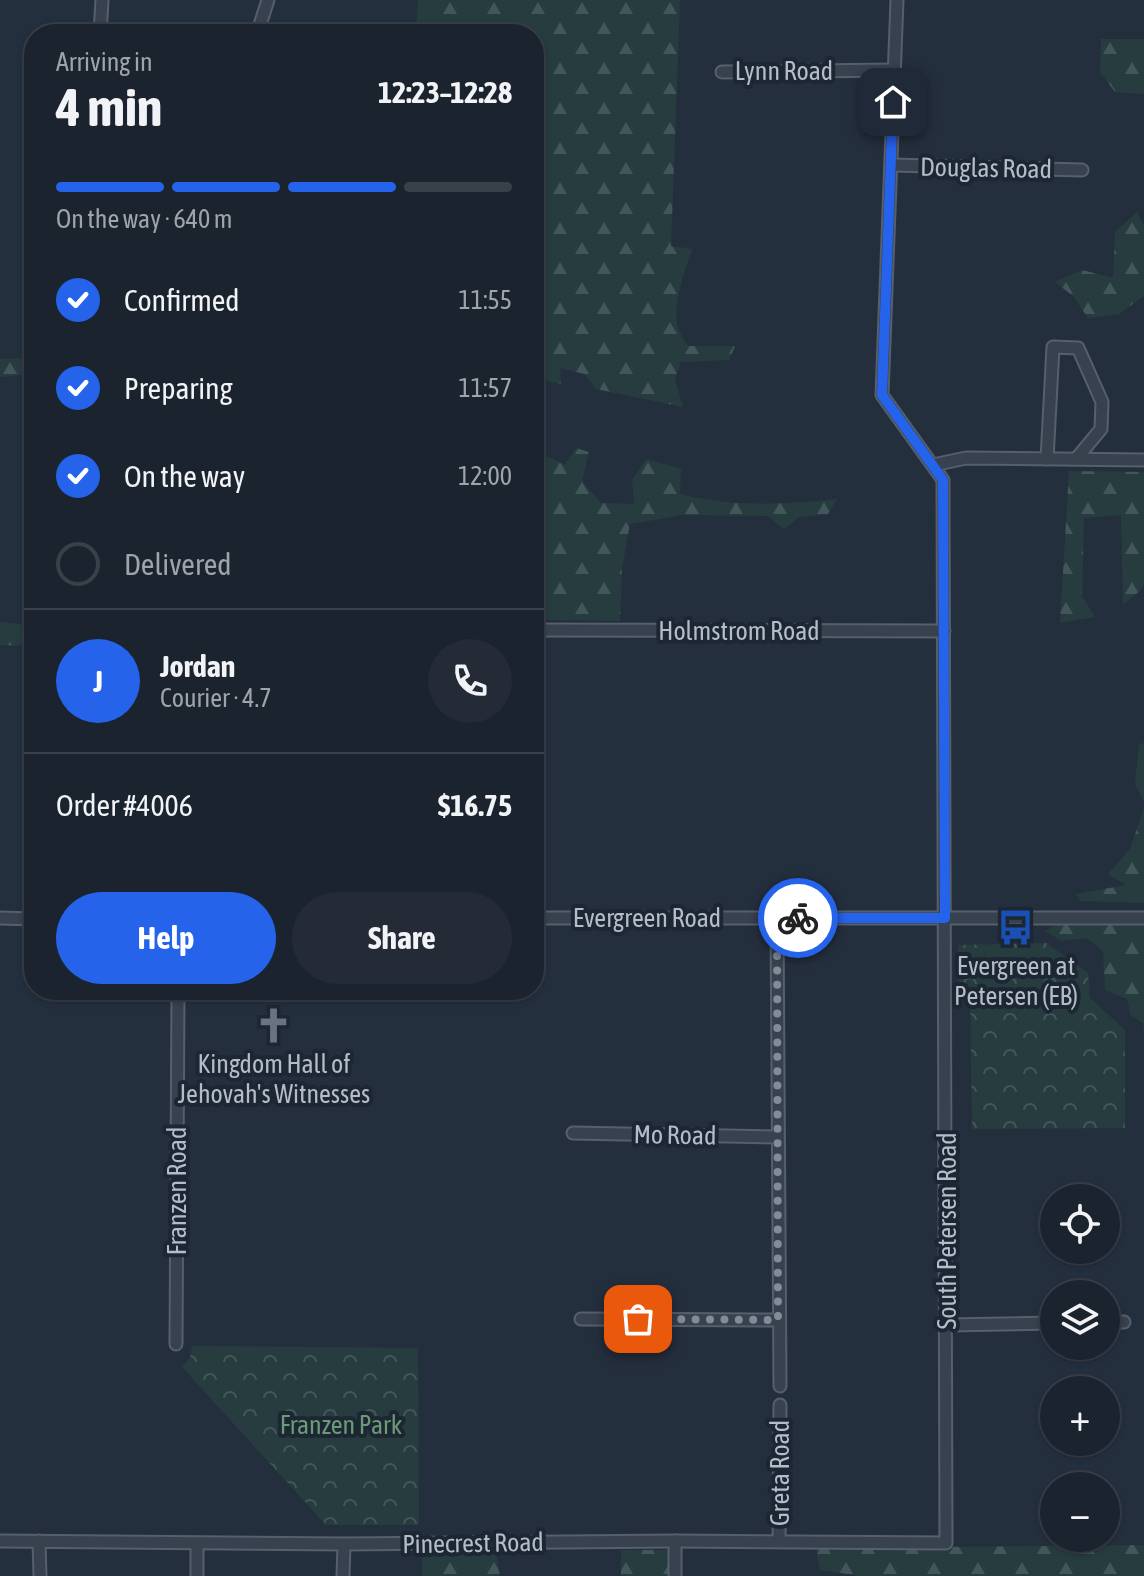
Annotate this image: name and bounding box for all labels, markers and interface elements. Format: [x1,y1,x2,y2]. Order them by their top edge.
text: Arriving in [56,47,153,77]
street label: Lynn Road [735,56,833,86]
pin [859,68,927,136]
text: 12:23–12:28 [378,75,512,109]
text: 4 min [56,77,162,137]
icon: home [871,80,915,124]
street label: Douglas Road [920,152,1052,184]
text: On the way · 640 m [56,204,233,234]
icon: check [56,278,100,322]
text: Confirmed [124,283,239,317]
text: 11:55 [458,285,512,315]
icon: check [56,366,100,410]
text: Preparing [124,371,233,405]
text: 11:57 [458,373,512,403]
icon: check [56,454,100,498]
text: On the way [124,459,245,493]
text: 12:00 [458,461,512,491]
text: Delivered [124,547,232,581]
street label: Holmstrom Road [658,616,820,646]
button: phone [428,639,512,723]
text: Jordan [160,649,235,683]
text: J [93,664,103,698]
text: Courier · 4.7 [160,683,271,713]
text: Order #4006 [56,788,193,822]
text: $16.75 [438,788,512,822]
courier [758,878,838,958]
button: Help [56,892,276,984]
button: Share [292,892,512,984]
icon: bike [776,896,820,940]
street label: Evergreen Road [573,903,721,933]
bus stop icon: Evergreen at Petersen (EB) [997,908,1035,946]
place label: Evergreen at Petersen (EB) [954,951,1078,1011]
church icon: Kingdom Hall of Jehovah's Witnesses [255,1006,293,1044]
place label: Kingdom Hall of Jehovah's Witnesses [178,1049,370,1109]
street label: Mo Road [633,1119,717,1151]
street label: Franzen Road [162,1127,192,1255]
street label: South Petersen Road [932,1132,962,1330]
map controls [1040,1184,1120,1552]
button: locate [1040,1184,1120,1264]
button: layers [1040,1280,1120,1360]
pin [604,1285,672,1353]
icon: bag [616,1297,660,1341]
button: + [1040,1376,1120,1456]
park label: Franzen Park [280,1410,402,1440]
street label: Greta Road [765,1420,795,1526]
button: − [1040,1472,1120,1552]
street label: Pinecrest Road [402,1527,544,1559]

